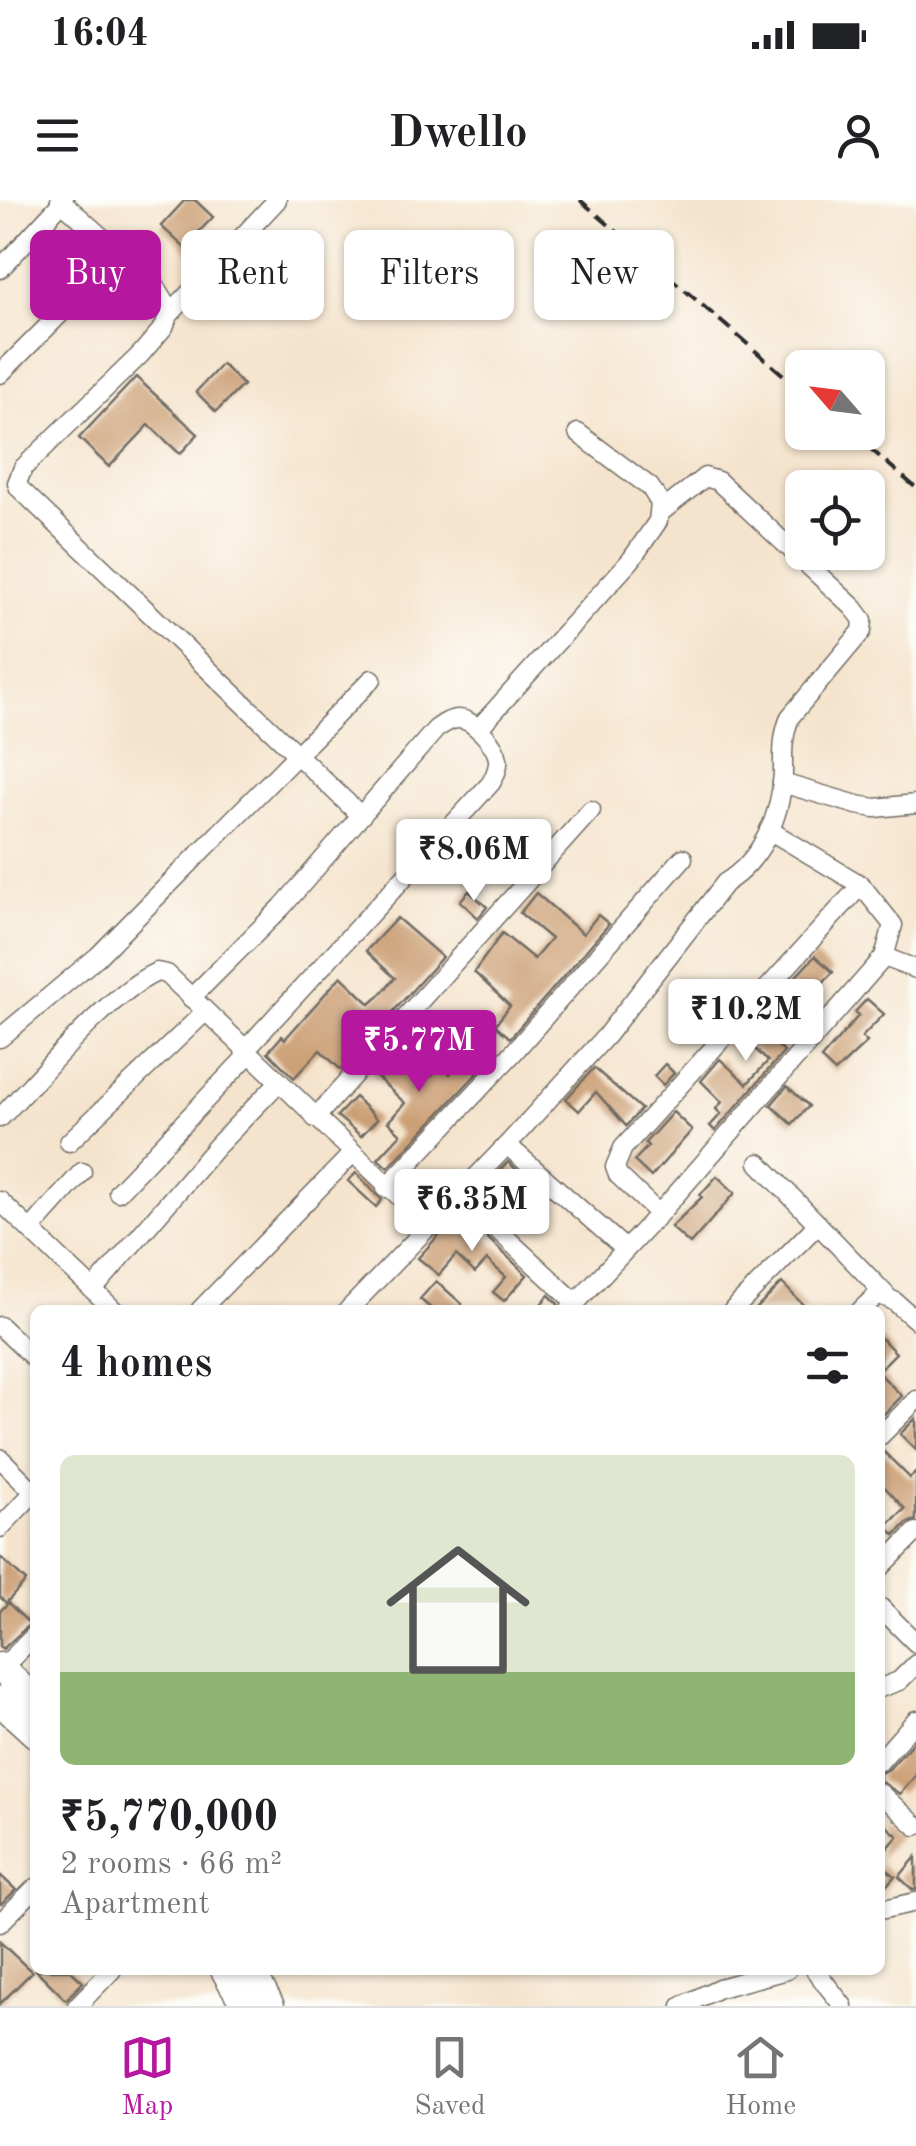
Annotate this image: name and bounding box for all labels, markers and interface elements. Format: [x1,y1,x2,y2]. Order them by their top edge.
text: 16:04 [50,16,149,54]
icon: menu [30,108,85,163]
icon: person [831,108,886,163]
text: Dwello [388,112,528,157]
chip: Buy [30,230,161,320]
chip: Rent [181,230,324,320]
chip: Filters [344,230,514,320]
chip: New [534,230,674,320]
north arrow [785,350,885,450]
map controls [785,350,885,570]
button: locate [785,470,885,570]
pin: ₹8.06M [393,819,555,904]
text: ₹8.06M [418,835,530,867]
pin: ₹10.2M [665,979,827,1064]
text: ₹10.2M [690,995,802,1027]
pin: ₹5.77M [338,1010,500,1095]
text: ₹5.77M [363,1026,475,1058]
pin: ₹6.35M [391,1169,553,1254]
text: ₹6.35M [416,1185,528,1217]
icon: filters [800,1338,855,1393]
text: 4 homes [60,1344,212,1386]
icon: home [368,1520,548,1700]
text: ₹5,770,000 [60,1798,278,1840]
text: 2 rooms · 66 m² [60,1849,282,1881]
text: Apartment [60,1889,210,1921]
tab: Map [120,2030,175,2125]
tab: Saved [414,2030,486,2125]
tab: Home [725,2030,796,2125]

